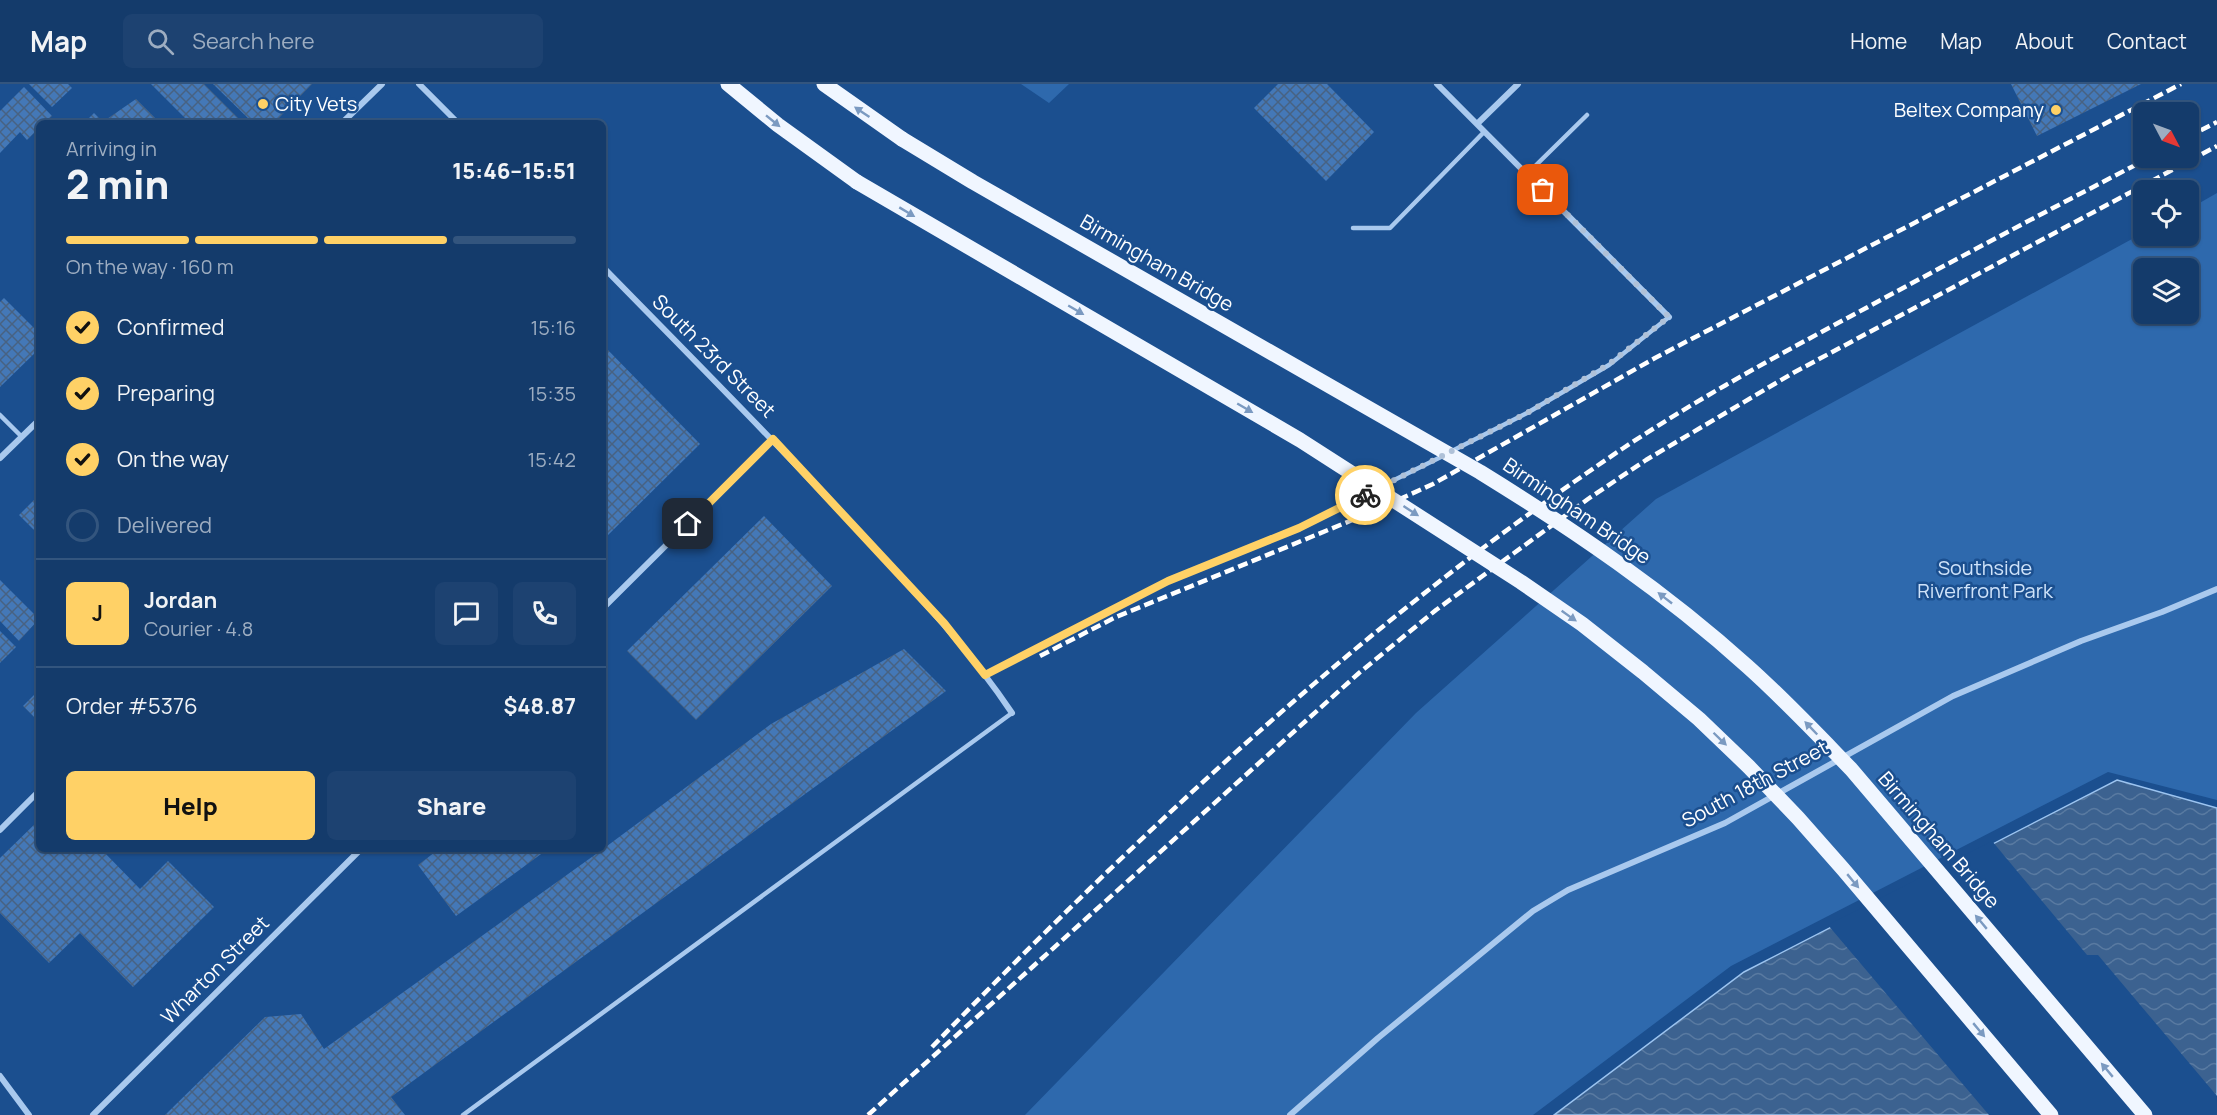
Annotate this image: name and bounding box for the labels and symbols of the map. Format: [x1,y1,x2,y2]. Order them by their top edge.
place label: City Vets [275,90,357,117]
place label: Beltex Company [1894,96,2044,123]
marker: City Vets [256,97,270,111]
north arrow [2133,102,2199,168]
marker: Beltex Company [2049,103,2063,117]
one-way arrow [855,106,871,118]
one-way arrow [765,114,781,127]
pin [1517,164,1568,215]
one-way arrow [899,207,915,218]
street label: Birmingham Bridge [1076,208,1239,318]
street label: South 23rd Street [647,288,782,423]
one-way arrow [1068,305,1084,316]
one-way arrow [1237,403,1254,413]
street label: Birmingham Bridge [1498,451,1657,570]
courier [1335,465,1395,525]
pin [662,498,713,549]
one-way arrow [1402,505,1419,516]
park label: Southside Riverfront Park [1917,554,2054,604]
one-way arrow [1658,593,1673,605]
one-way arrow [1561,610,1577,622]
one-way arrow [1805,721,1818,736]
one-way arrow [1712,732,1726,746]
street label: South 18th Street [1677,734,1833,834]
street label: Birmingham Bridge [1872,766,2006,914]
one-way arrow [1847,873,1860,889]
street label: Wharton Street [155,910,275,1030]
one-way arrow [1975,914,1988,930]
one-way arrow [1973,1022,1986,1038]
one-way arrow [2101,1062,2114,1078]

